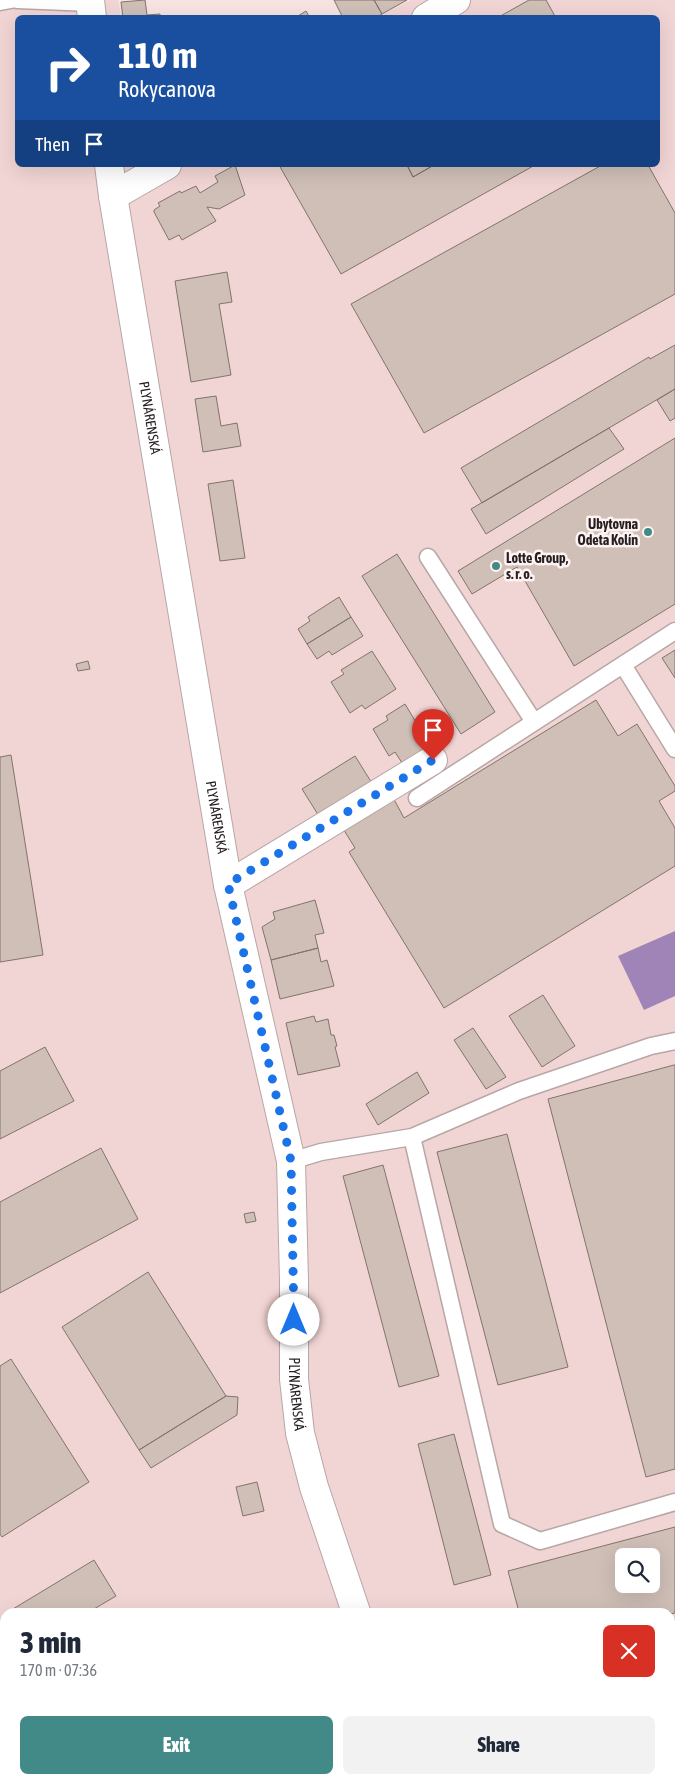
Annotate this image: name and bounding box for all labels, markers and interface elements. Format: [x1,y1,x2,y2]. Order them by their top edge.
icon: right [35,35,100,100]
text: 110 m [118,35,197,75]
text: Rokycanova [118,76,216,102]
icon: arrive [80,130,108,158]
text: Then [35,133,70,155]
street label: PLYNÁRENSKÁ [136,380,164,455]
place label: Ubytovna Odeta Kolín [577,516,638,548]
marker: Ubytovna Odeta Kolín [642,526,654,538]
place label: Lotte Group, s. r. o. [506,550,569,582]
marker: Lotte Group, s. r. o. [490,560,502,572]
pin [412,709,454,760]
icon: arrive [419,716,447,744]
street label: PLYNÁRENSKÁ [203,780,231,855]
position arrow [267,1293,319,1345]
street label: PLYNÁRENSKÁ [286,1357,308,1432]
map controls [615,1548,660,1593]
button: search [615,1548,660,1593]
text: 3 min [20,1625,81,1659]
button: close [603,1625,655,1677]
text: 170 m · 07:36 [20,1661,97,1679]
button: Exit [20,1716,333,1774]
button: Share [343,1716,655,1774]

